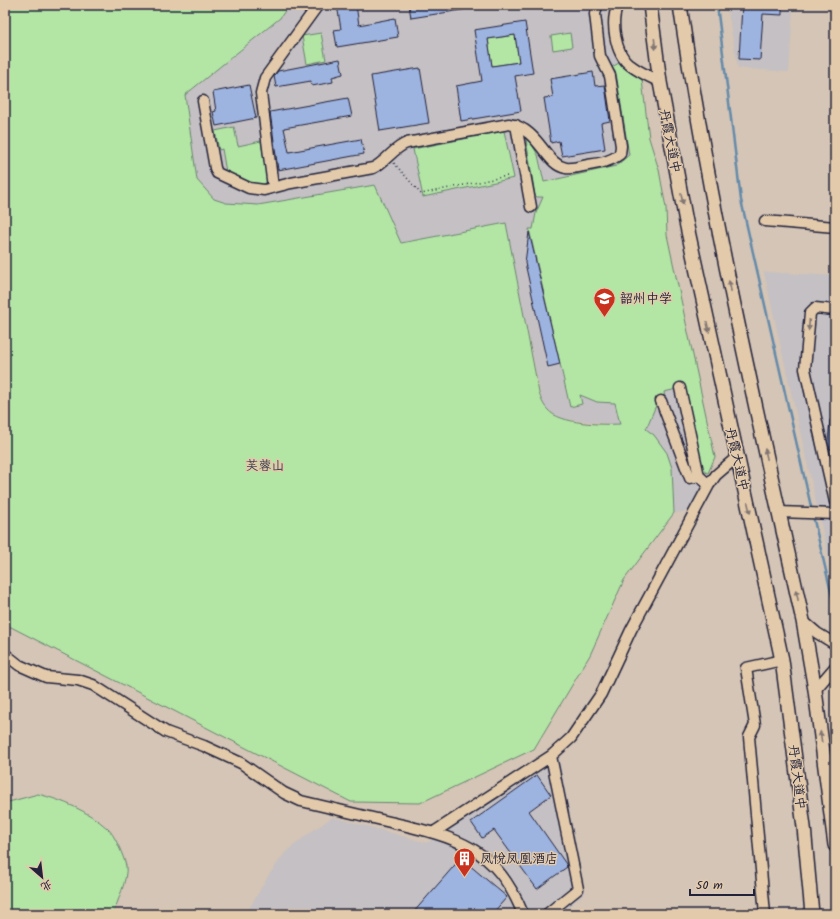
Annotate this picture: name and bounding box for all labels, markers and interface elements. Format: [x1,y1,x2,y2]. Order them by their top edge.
one-way arrow [652,38,658,50]
street label: 丹霞大道中 [653,107,686,175]
one-way arrow [679,193,685,205]
one-way arrow [726,280,732,292]
school or university icon: 韶州中学 [592,285,618,318]
place label: 韶州中学 [620,289,672,310]
one-way arrow [805,319,812,331]
one-way arrow [706,320,712,333]
street label: 丹霞大道中 [719,425,754,493]
one-way arrow [763,448,769,460]
park label: 芙蓉山 [245,456,285,477]
one-way arrow [746,502,752,514]
one-way arrow [794,589,800,601]
one-way arrow [818,731,824,743]
street label: 丹霞大道中 [782,744,811,811]
building icon: 凤悦凤凰酒店 [451,845,477,878]
place label: 凤悦凤凰酒店 [480,849,558,870]
north arrow [22,857,62,897]
scale bar [690,871,754,897]
text: 北 [37,874,55,895]
text: 50 m [696,876,723,895]

